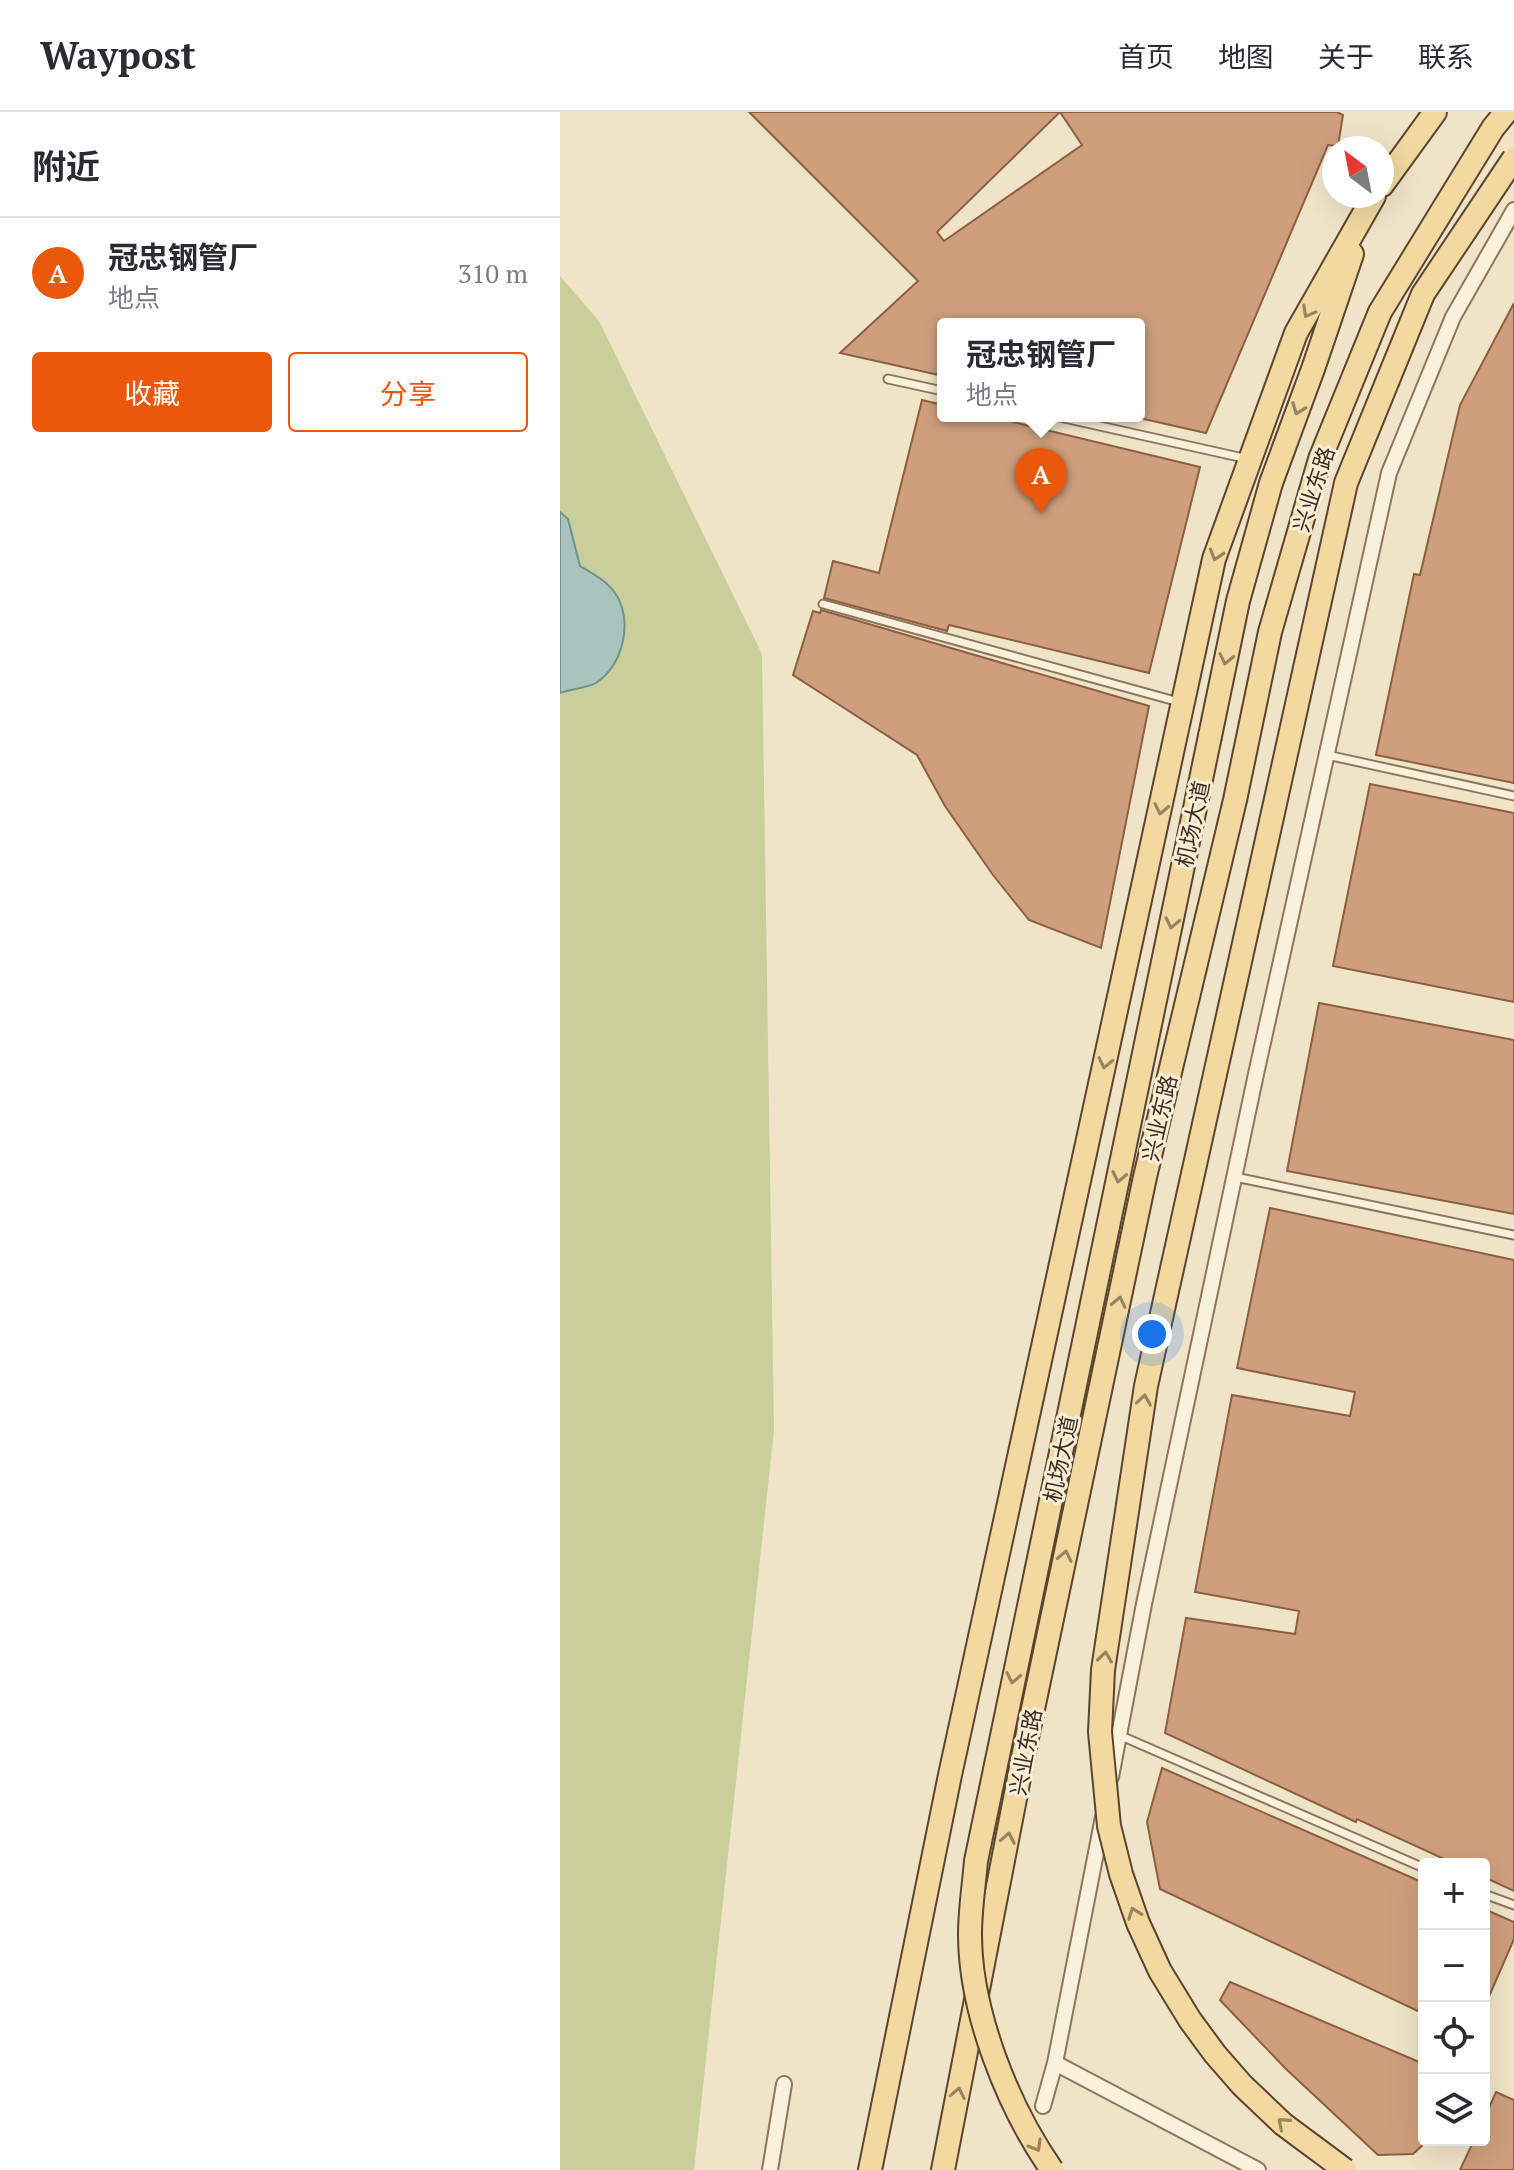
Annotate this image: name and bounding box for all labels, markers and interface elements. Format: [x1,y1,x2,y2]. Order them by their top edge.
text: Waypost [40,30,196,80]
text: 首页 [1118,38,1174,75]
text: 地图 [1218,38,1274,75]
text: 关于 [1318,38,1374,75]
text: 联系 [1418,38,1474,75]
north arrow [1322,136,1394,208]
text: 附近 [32,144,100,189]
text: 冠忠钢管厂 [108,237,258,277]
text: A [49,256,67,290]
text: 310 m [458,256,528,290]
text: 地点 [108,280,160,314]
one-way arrow [1302,304,1317,319]
popup [937,318,1145,422]
text: 冠忠钢管厂 [966,334,1116,374]
button: 收藏 [32,352,272,432]
button: 分享 [288,352,528,432]
text: 地点 [966,377,1018,411]
one-way arrow [1291,402,1308,416]
street label: 兴业东路 [1286,443,1340,535]
pin: A [1015,448,1067,514]
one-way arrow [1209,548,1225,562]
one-way arrow [1218,651,1235,665]
street label: 机场大道 [1169,778,1215,870]
one-way arrow [1153,802,1170,816]
one-way arrow [1164,916,1181,929]
one-way arrow [1097,1056,1114,1070]
street label: 兴业东路 [1135,1072,1183,1164]
one-way arrow [1111,1170,1128,1183]
one-way arrow [1109,1295,1126,1308]
your location [1132,1314,1172,1354]
one-way arrow [1135,1393,1152,1407]
street label: 机场大道 [1037,1413,1083,1505]
one-way arrow [1056,1550,1073,1563]
one-way arrow [1096,1650,1113,1663]
one-way arrow [1005,1671,1022,1684]
street label: 兴业东路 [1002,1706,1048,1798]
one-way arrow [998,1832,1015,1845]
map controls [1418,1858,1490,2146]
button: + [1418,1858,1490,1930]
one-way arrow [1128,1907,1144,1921]
button: − [1418,1930,1490,2002]
button: locate [1418,2002,1490,2074]
button: layers [1418,2074,1490,2146]
one-way arrow [949,2087,966,2101]
one-way arrow [1277,2118,1292,2133]
one-way arrow [1026,2137,1042,2151]

